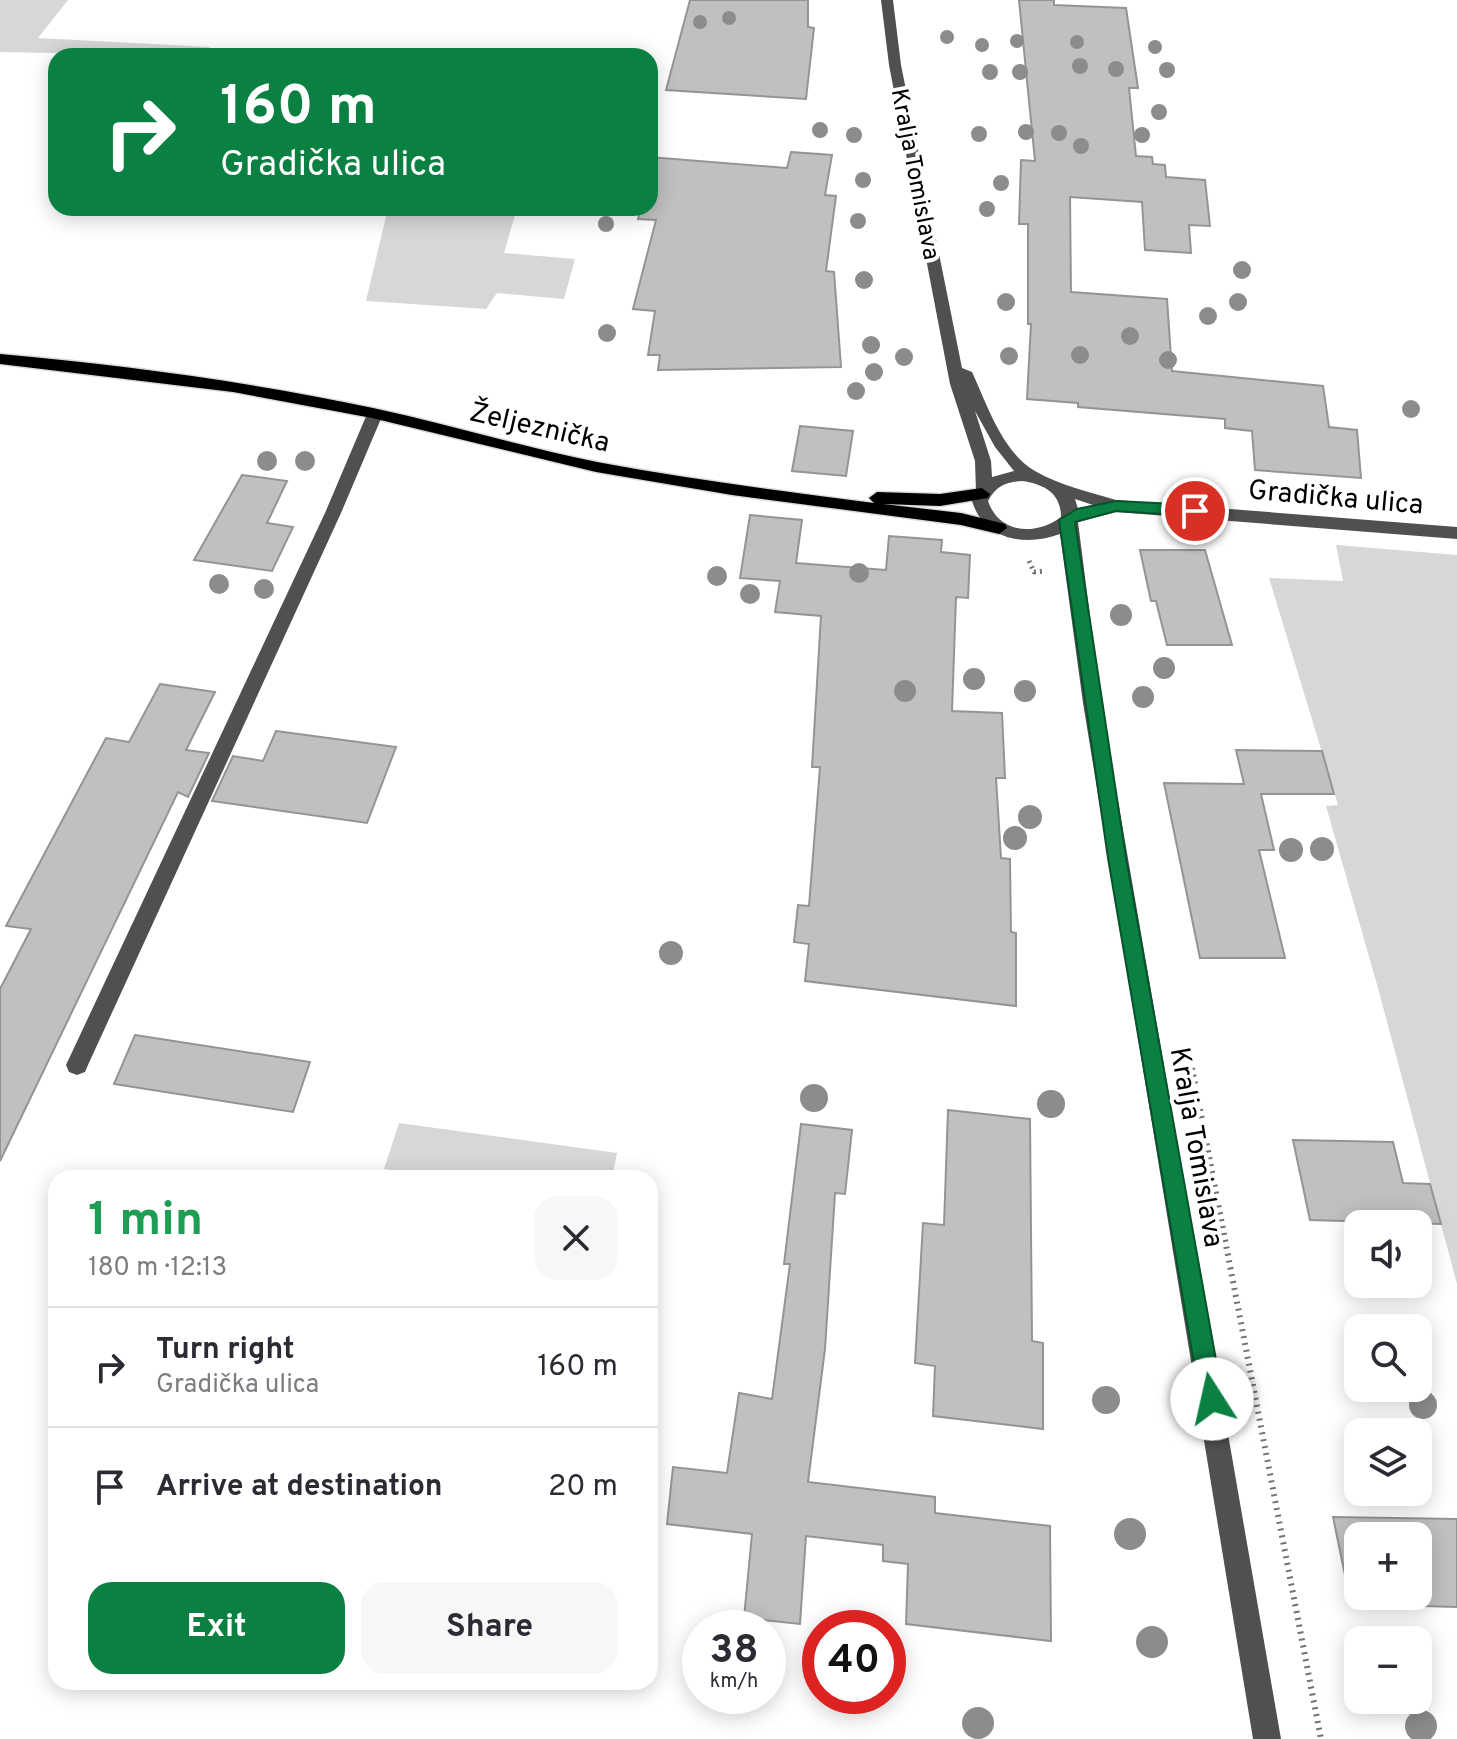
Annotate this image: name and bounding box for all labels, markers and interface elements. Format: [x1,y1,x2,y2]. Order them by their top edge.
text: 160 m [220,74,377,144]
icon: right [88,80,192,184]
street label: Kralja Tomislava [883,86,945,263]
text: Gradička ulica [220,143,446,189]
street label: Željeznička [466,393,613,463]
street label: Gradička ulica [1247,473,1425,525]
pin [1161,477,1229,545]
icon: arrive [1173,489,1217,533]
street label: Kralja Tomislava [1160,1045,1230,1250]
text: 1 min [88,1192,203,1252]
button: close [534,1196,618,1280]
map controls [1344,1210,1432,1714]
button: sound [1344,1210,1432,1298]
text: 180 m · 12:13 [88,1252,227,1285]
button: search [1344,1314,1432,1402]
text: Turn right [156,1332,294,1369]
icon: right [88,1345,132,1389]
text: 160 m [537,1349,618,1386]
position arrow [1170,1357,1254,1441]
text: Gradička ulica [156,1369,319,1402]
button: layers [1344,1418,1432,1506]
icon: arrive [88,1465,132,1509]
text: Arrive at destination [156,1469,442,1506]
text: 20 m [548,1469,618,1506]
button: + [1344,1522,1432,1610]
button: Exit [88,1582,345,1674]
button: Share [361,1582,618,1674]
speed limit sign: 40 [802,1610,906,1714]
button: − [1344,1626,1432,1714]
text: 38 [709,1627,759,1677]
text: km/h [710,1669,758,1695]

